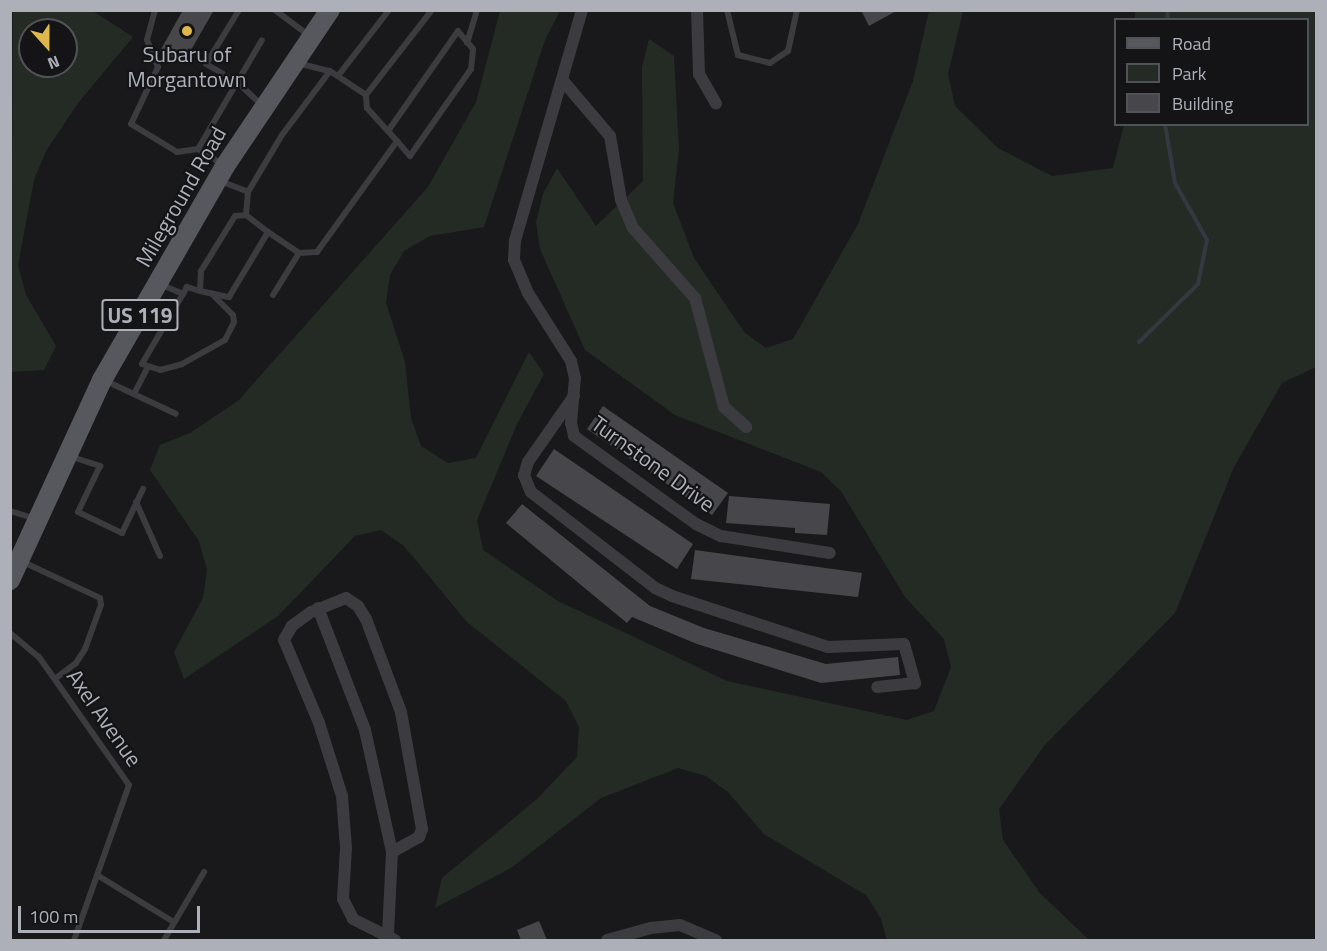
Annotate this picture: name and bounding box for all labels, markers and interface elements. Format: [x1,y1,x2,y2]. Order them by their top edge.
north arrow [18,18,78,78]
legend [1114,18,1309,126]
marker: Subaru of Morgantown [180,24,194,38]
text: Road [1172,30,1211,57]
place label: Subaru of Morgantown [127,41,247,92]
text: N [44,50,63,76]
text: Park [1172,60,1206,87]
text: Building [1172,90,1233,117]
street label: Mileground Road [130,122,232,272]
road number: US 119 [101,297,179,333]
street label: Turnstone Drive [586,410,720,518]
street label: Axel Avenue [61,664,147,772]
scale bar [21,894,202,932]
text: 100 m [29,903,78,930]

